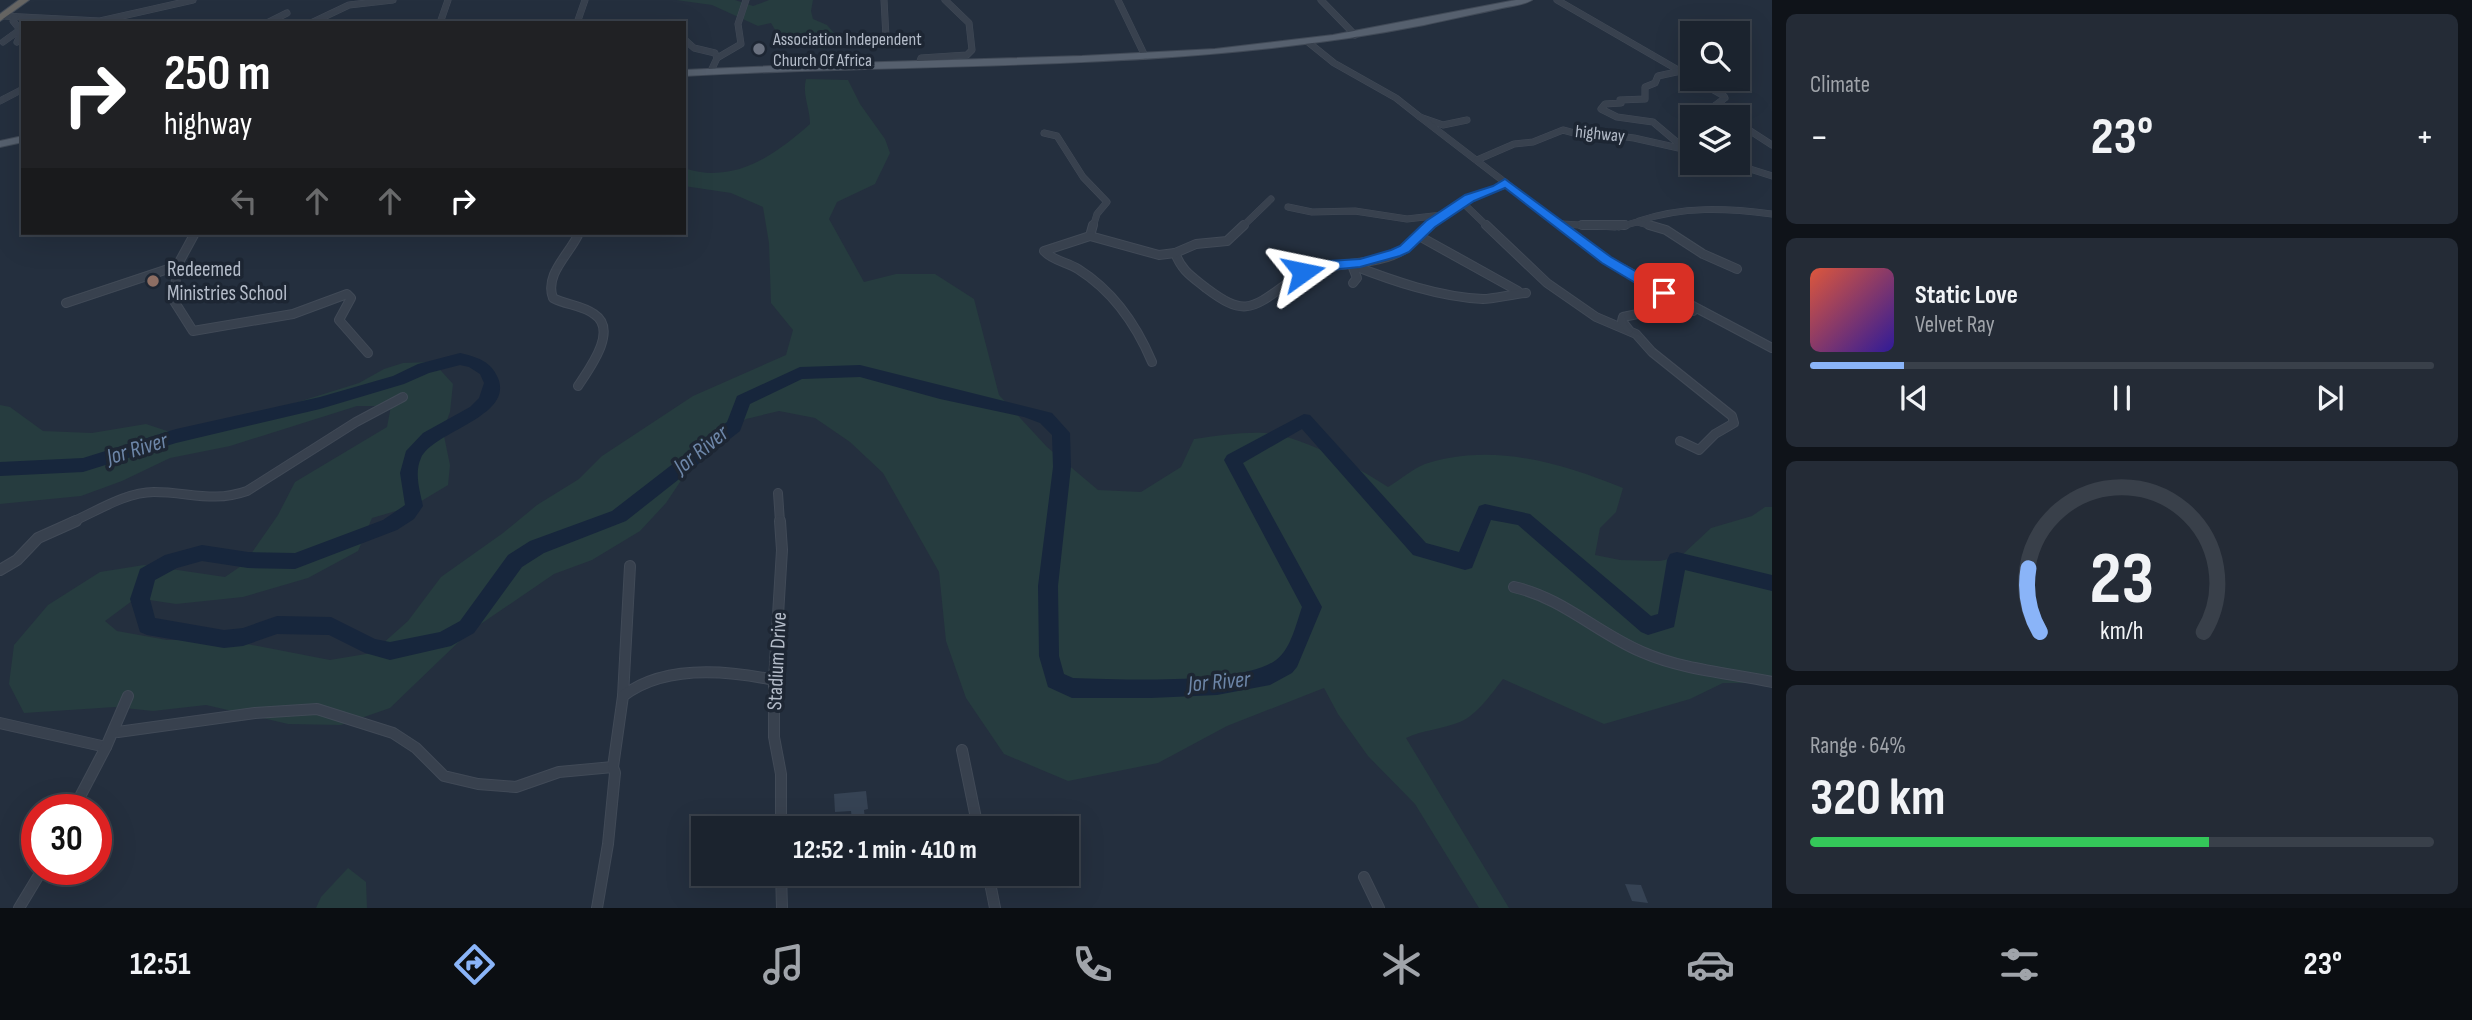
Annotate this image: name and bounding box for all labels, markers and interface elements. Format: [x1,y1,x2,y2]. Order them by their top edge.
map controls [1680,21,1750,175]
button: search [1680,21,1750,91]
place label: Association Independent Church Of Africa [772,29,922,71]
marker: Association Independent Church Of Africa [751,41,767,57]
text: 250 m [164,45,270,104]
icon: right [49,49,140,140]
text: Climate [1810,71,1870,99]
text: highway [164,105,252,144]
button: layers [1680,105,1750,175]
text: 23° [2091,106,2153,169]
text: − [1810,115,1829,160]
text: + [2415,115,2434,160]
street label: highway [1574,121,1626,147]
icon: left [225,182,263,220]
icon: ahead [298,182,336,220]
icon: ahead [371,182,409,220]
icon: right [444,182,482,220]
position arrow [1266,235,1340,309]
place label: Redeemed Ministries School [167,257,287,306]
pin [1634,263,1694,323]
marker: Redeemed Ministries School [145,273,161,289]
icon: arrive [1645,274,1683,312]
text: Static Love [1915,280,2018,311]
text: Velvet Ray [1915,311,1995,339]
icon: previous [1895,379,1933,417]
icon: pause [2103,379,2141,417]
icon: next [2311,379,2349,417]
water label: Jor River [666,418,735,482]
water label: Jor River [101,426,172,472]
text: 23 [2090,536,2154,624]
street label: Stadium Drive [762,611,792,711]
text: km/h [2100,616,2144,647]
water label: Jor River [1185,665,1253,699]
text: Range · 64% [1810,732,1906,760]
text: 320 km [1810,767,1945,830]
speed limit sign: 30 [21,794,112,885]
text: 12:52 · 1 min · 410 m [793,835,977,866]
icon: directions [450,940,499,989]
icon: music [759,940,808,989]
icon: phone [1068,940,1117,989]
icon: climate [1377,940,1426,989]
icon: car [1686,940,1735,989]
icon: filters [1995,940,2044,989]
text: 12:51 [130,945,191,984]
text: 23° [2304,945,2342,984]

